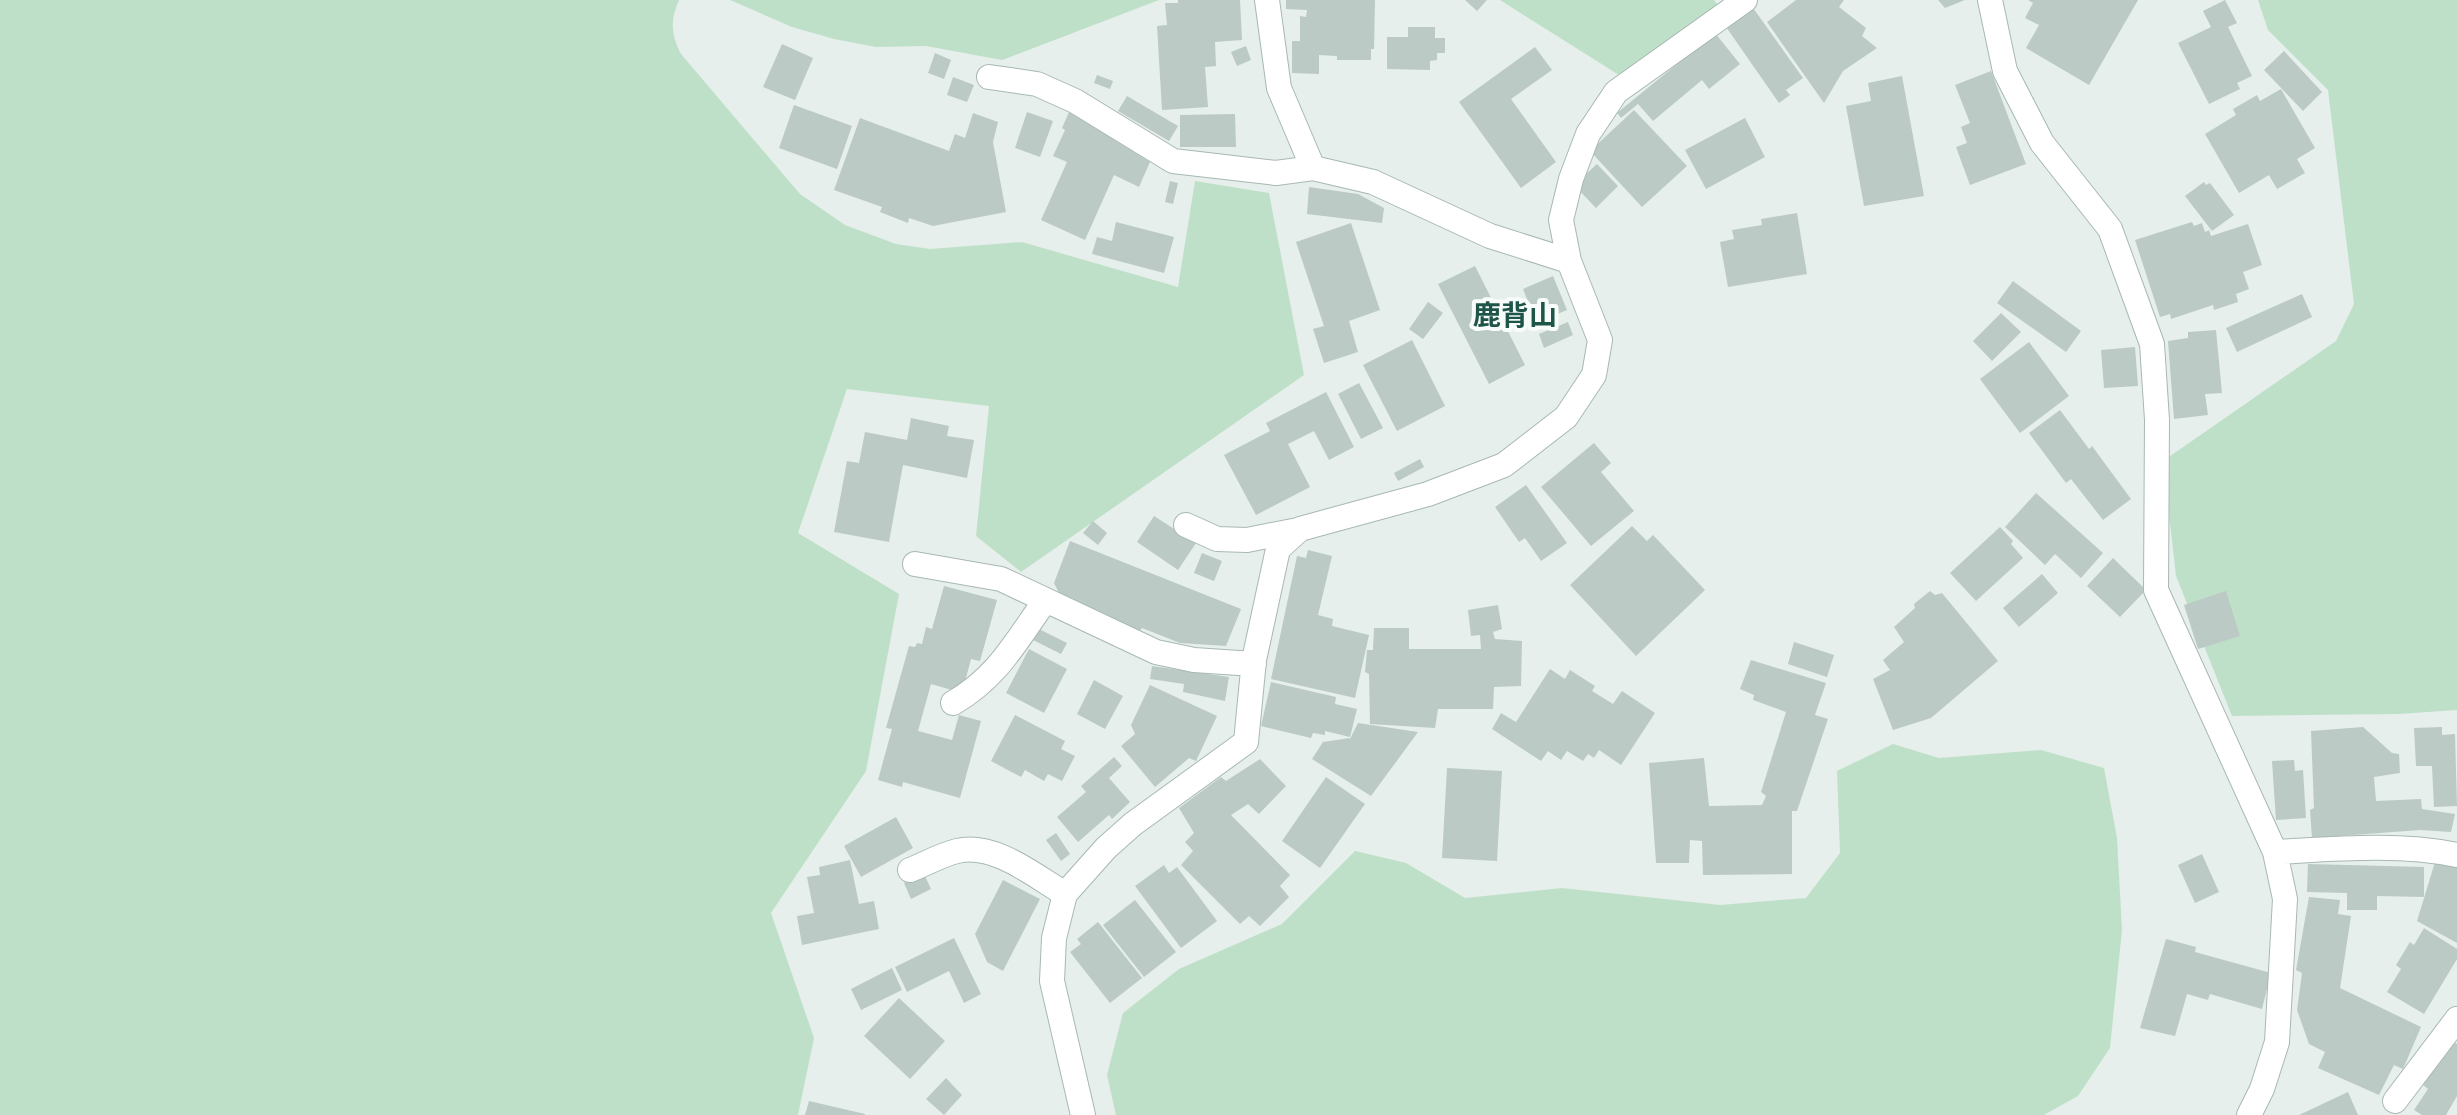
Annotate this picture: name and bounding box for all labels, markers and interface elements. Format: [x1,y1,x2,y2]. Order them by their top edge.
district label: 鹿背山 [1473,297,1557,332]

